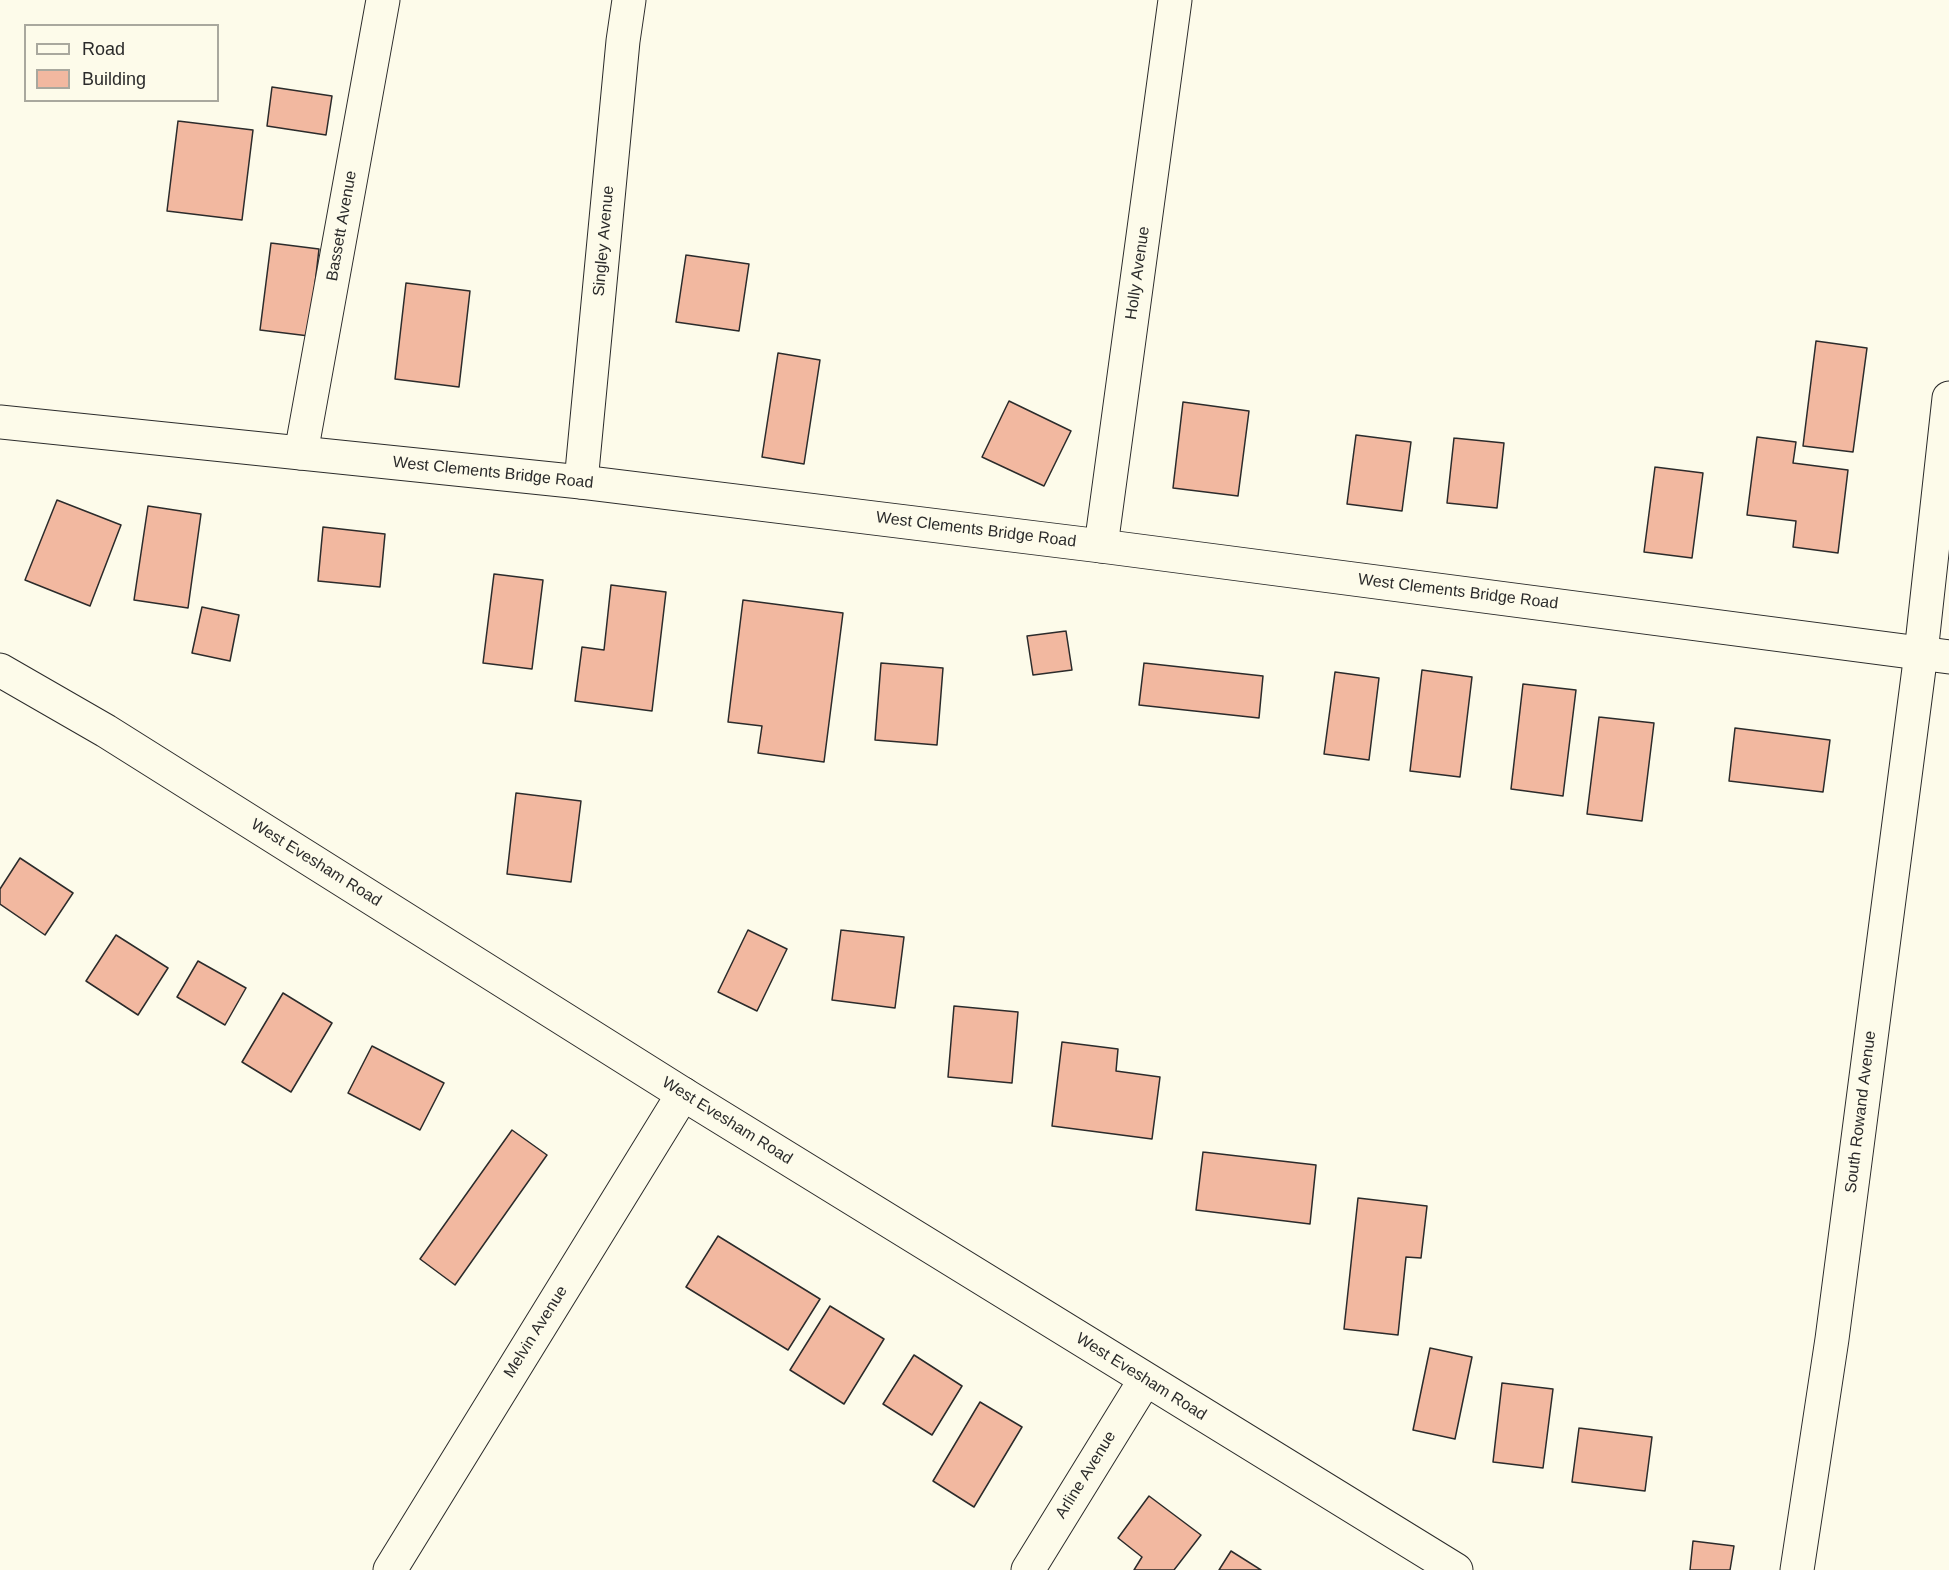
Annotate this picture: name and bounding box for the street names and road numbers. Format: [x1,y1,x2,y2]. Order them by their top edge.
street label: Bassett Avenue [323,169,361,283]
street label: Singley Avenue [590,185,618,297]
street label: Holly Avenue [1122,225,1154,321]
street label: West Clements Bridge Road [392,453,594,493]
street label: West Clements Bridge Road [875,508,1077,552]
street label: West Clements Bridge Road [1357,570,1559,614]
street label: West Evesham Road [247,815,385,911]
street label: South Rowand Avenue [1842,1030,1880,1194]
street label: West Evesham Road [658,1073,796,1169]
street label: Melvin Avenue [500,1283,572,1381]
street label: West Evesham Road [1072,1329,1210,1425]
street label: Arline Avenue [1052,1428,1120,1522]

